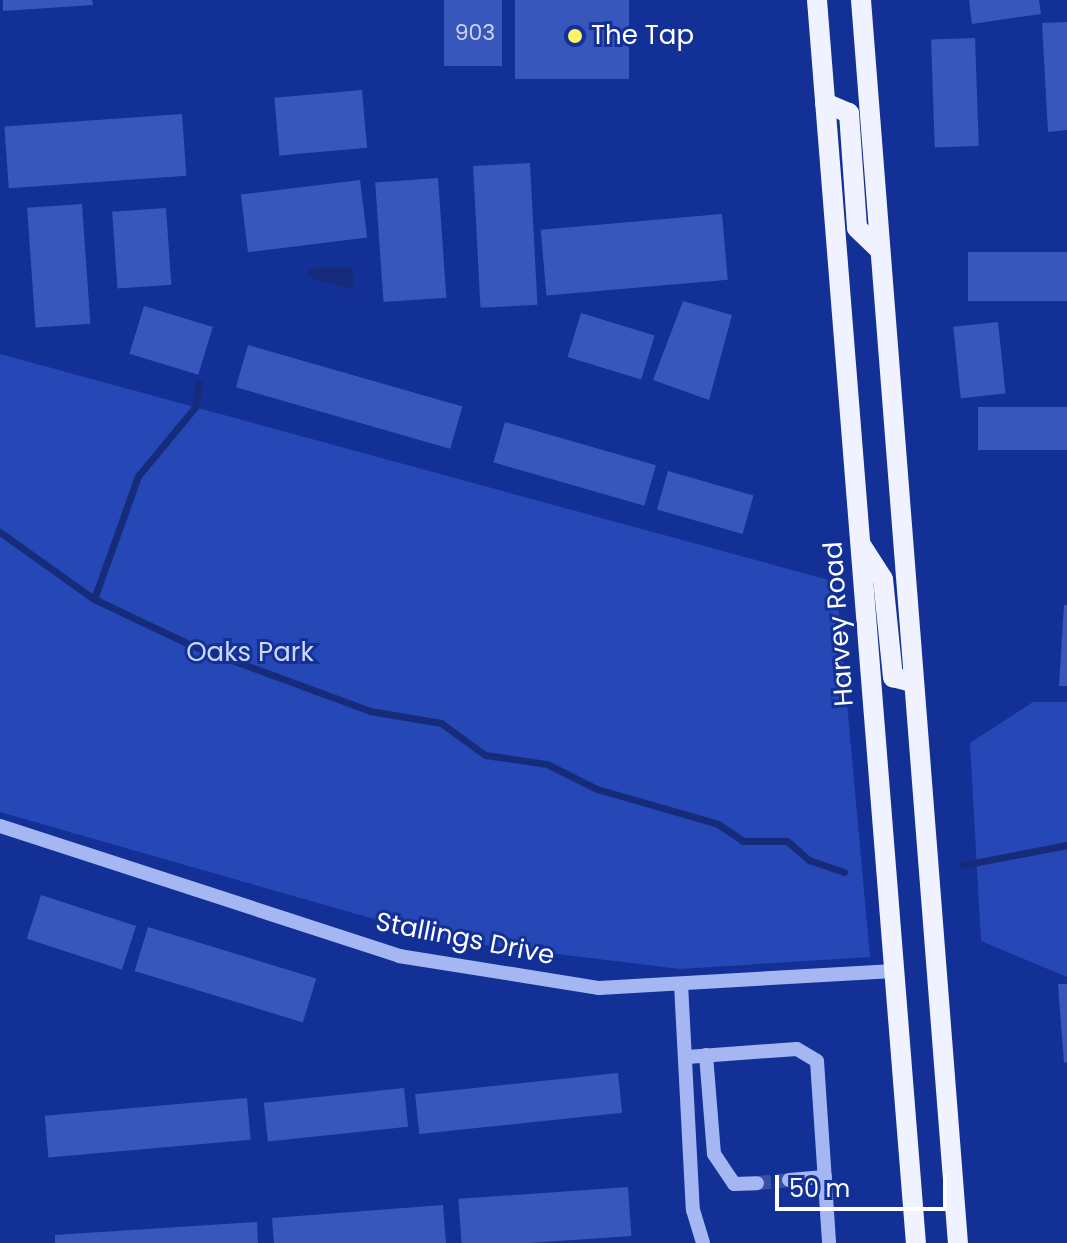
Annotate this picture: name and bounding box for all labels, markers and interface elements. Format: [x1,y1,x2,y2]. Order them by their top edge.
house number: 903 [455,20,495,46]
place label: The Tap [591,20,694,52]
marker: The Tap [566,27,584,45]
street label: Harvey Road [818,541,860,707]
park label: Oaks Park [186,637,314,669]
street label: Stallings Drive [373,906,557,972]
scale bar [779,1159,951,1209]
text: 50 m [789,1172,850,1205]

